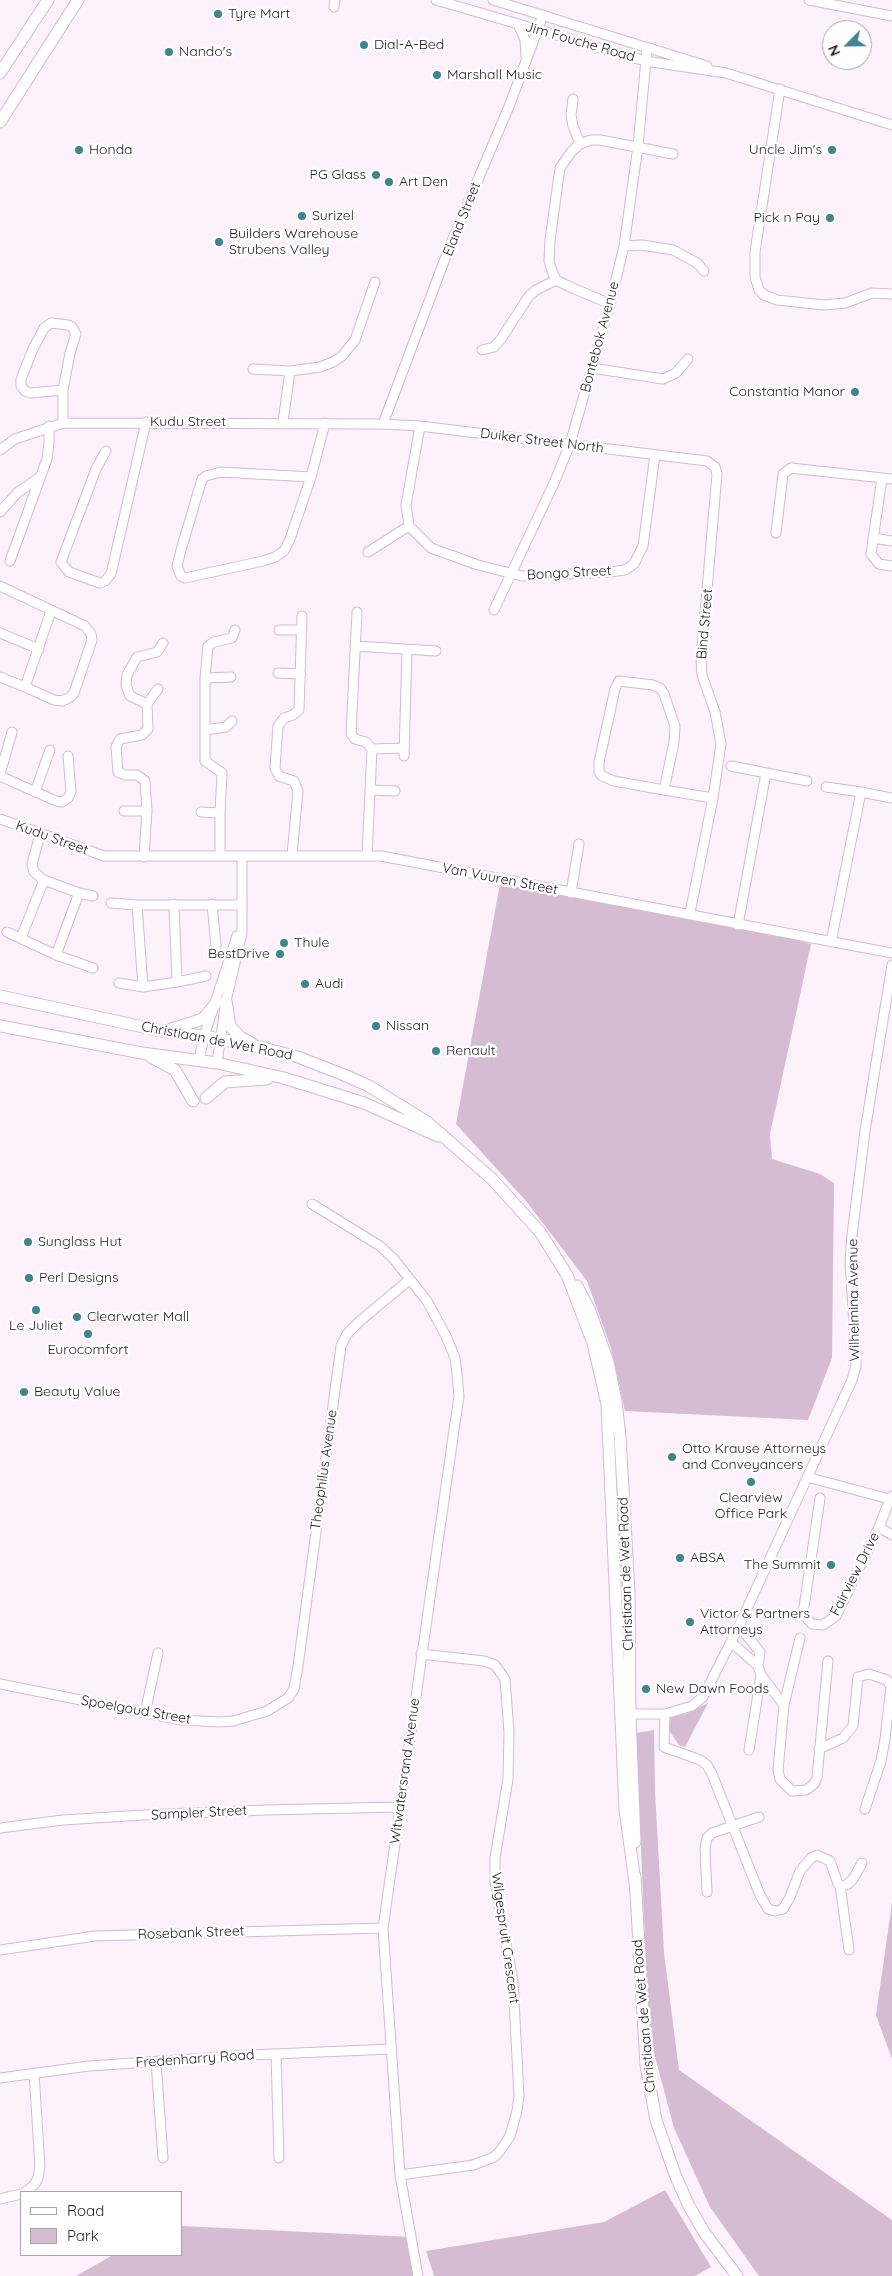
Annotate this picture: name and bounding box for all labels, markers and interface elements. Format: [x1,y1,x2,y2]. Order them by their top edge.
place label: Tyre Mart [228,6,290,22]
marker: Tyre Mart [212,8,224,20]
street label: Jim Fouche Road [523,18,637,66]
north arrow [822,20,872,70]
place label: Dial-A-Bed [374,37,444,53]
marker: Dial-A-Bed [358,39,370,51]
text: N [824,42,844,59]
place label: Nando's [179,44,232,60]
marker: Nando's [163,46,175,58]
place label: Marshall Music [447,67,542,83]
marker: Marshall Music [431,69,443,81]
place label: Honda [89,142,133,158]
place label: Uncle Jim's [749,142,822,158]
marker: Honda [73,144,85,156]
marker: Uncle Jim's [826,144,838,156]
place label: PG Glass [310,167,366,183]
marker: PG Glass [370,169,382,181]
place label: Art Den [399,174,448,190]
marker: Art Den [383,176,395,188]
street label: Eland Street [440,180,484,258]
place label: Surizel [312,208,354,224]
marker: Surizel [296,210,308,222]
place label: Pick n Pay [753,210,820,226]
marker: Pick n Pay [824,212,836,224]
place label: Builders Warehouse Strubens Valley [229,226,358,258]
marker: Builders Warehouse Strubens Valley [213,236,225,248]
street label: Bontebok Avenue [577,280,623,394]
place label: Constantia Manor [729,384,845,400]
marker: Constantia Manor [849,386,861,398]
street label: Kudu Street [150,414,226,430]
street label: Duiker Street North [479,425,605,457]
street label: Bongo Street [526,562,612,584]
street label: Bind Street [694,588,716,660]
street label: Kudu Street [13,817,91,859]
street label: Van Vuuren Street [441,860,559,898]
place label: Thule [294,935,329,951]
marker: Thule [278,937,290,949]
place label: BestDrive [208,946,270,962]
marker: BestDrive [274,948,286,960]
place label: Audi [315,976,343,992]
marker: Audi [299,978,311,990]
street label: Christiaan de Wet Road [140,1018,294,1064]
place label: Nissan [386,1018,429,1034]
marker: Nissan [370,1020,382,1032]
place label: Renault [446,1043,496,1059]
marker: Renault [430,1045,442,1057]
place label: Sunglass Hut [38,1234,122,1250]
marker: Sunglass Hut [22,1236,34,1248]
street label: Wilhelmina Avenue [845,1238,863,1362]
place label: Perl Designs [39,1270,119,1286]
marker: Perl Designs [23,1272,35,1284]
marker: Le Juliet [30,1304,42,1316]
place label: Clearwater Mall [87,1309,189,1325]
marker: Clearwater Mall [71,1311,83,1323]
place label: Le Juliet [9,1318,63,1334]
marker: Eurocomfort [82,1328,94,1340]
place label: Eurocomfort [48,1342,128,1358]
place label: Beauty Value [34,1384,121,1400]
marker: Beauty Value [18,1386,30,1398]
street label: Theophilus Avenue [307,1409,341,1531]
place label: Otto Krause Attorneys and Conveyancers [682,1441,826,1474]
marker: Otto Krause Attorneys and Conveyancers [666,1451,678,1463]
marker: Clearview Office Park [745,1476,757,1488]
place label: Clearview Office Park [715,1490,787,1522]
street label: Christiaan de Wet Road [615,1497,637,1651]
street label: Fairview Drive [827,1529,883,1619]
place label: ABSA [690,1550,725,1566]
marker: ABSA [674,1552,686,1564]
place label: The Summit [744,1557,821,1573]
marker: The Summit [825,1559,837,1571]
place label: Victor & Partners Attorneys [700,1606,810,1638]
marker: Victor & Partners Attorneys [684,1616,696,1628]
place label: New Dawn Foods [656,1681,769,1697]
marker: New Dawn Foods [640,1683,652,1695]
street label: Spoelgoud Street [80,1692,192,1728]
street label: Witwatersrand Avenue [386,1697,424,1845]
street label: Sampler Street [151,1802,247,1824]
street label: Wilgespruit Crescent [487,1871,523,2005]
street label: Rosebank Street [137,1923,245,1943]
street label: Christiaan de Wet Road [629,1939,659,2093]
street label: Fredenharry Road [135,2046,255,2072]
legend [20,2191,182,2256]
text: Road [67,2201,104,2220]
text: Park [67,2226,99,2245]

